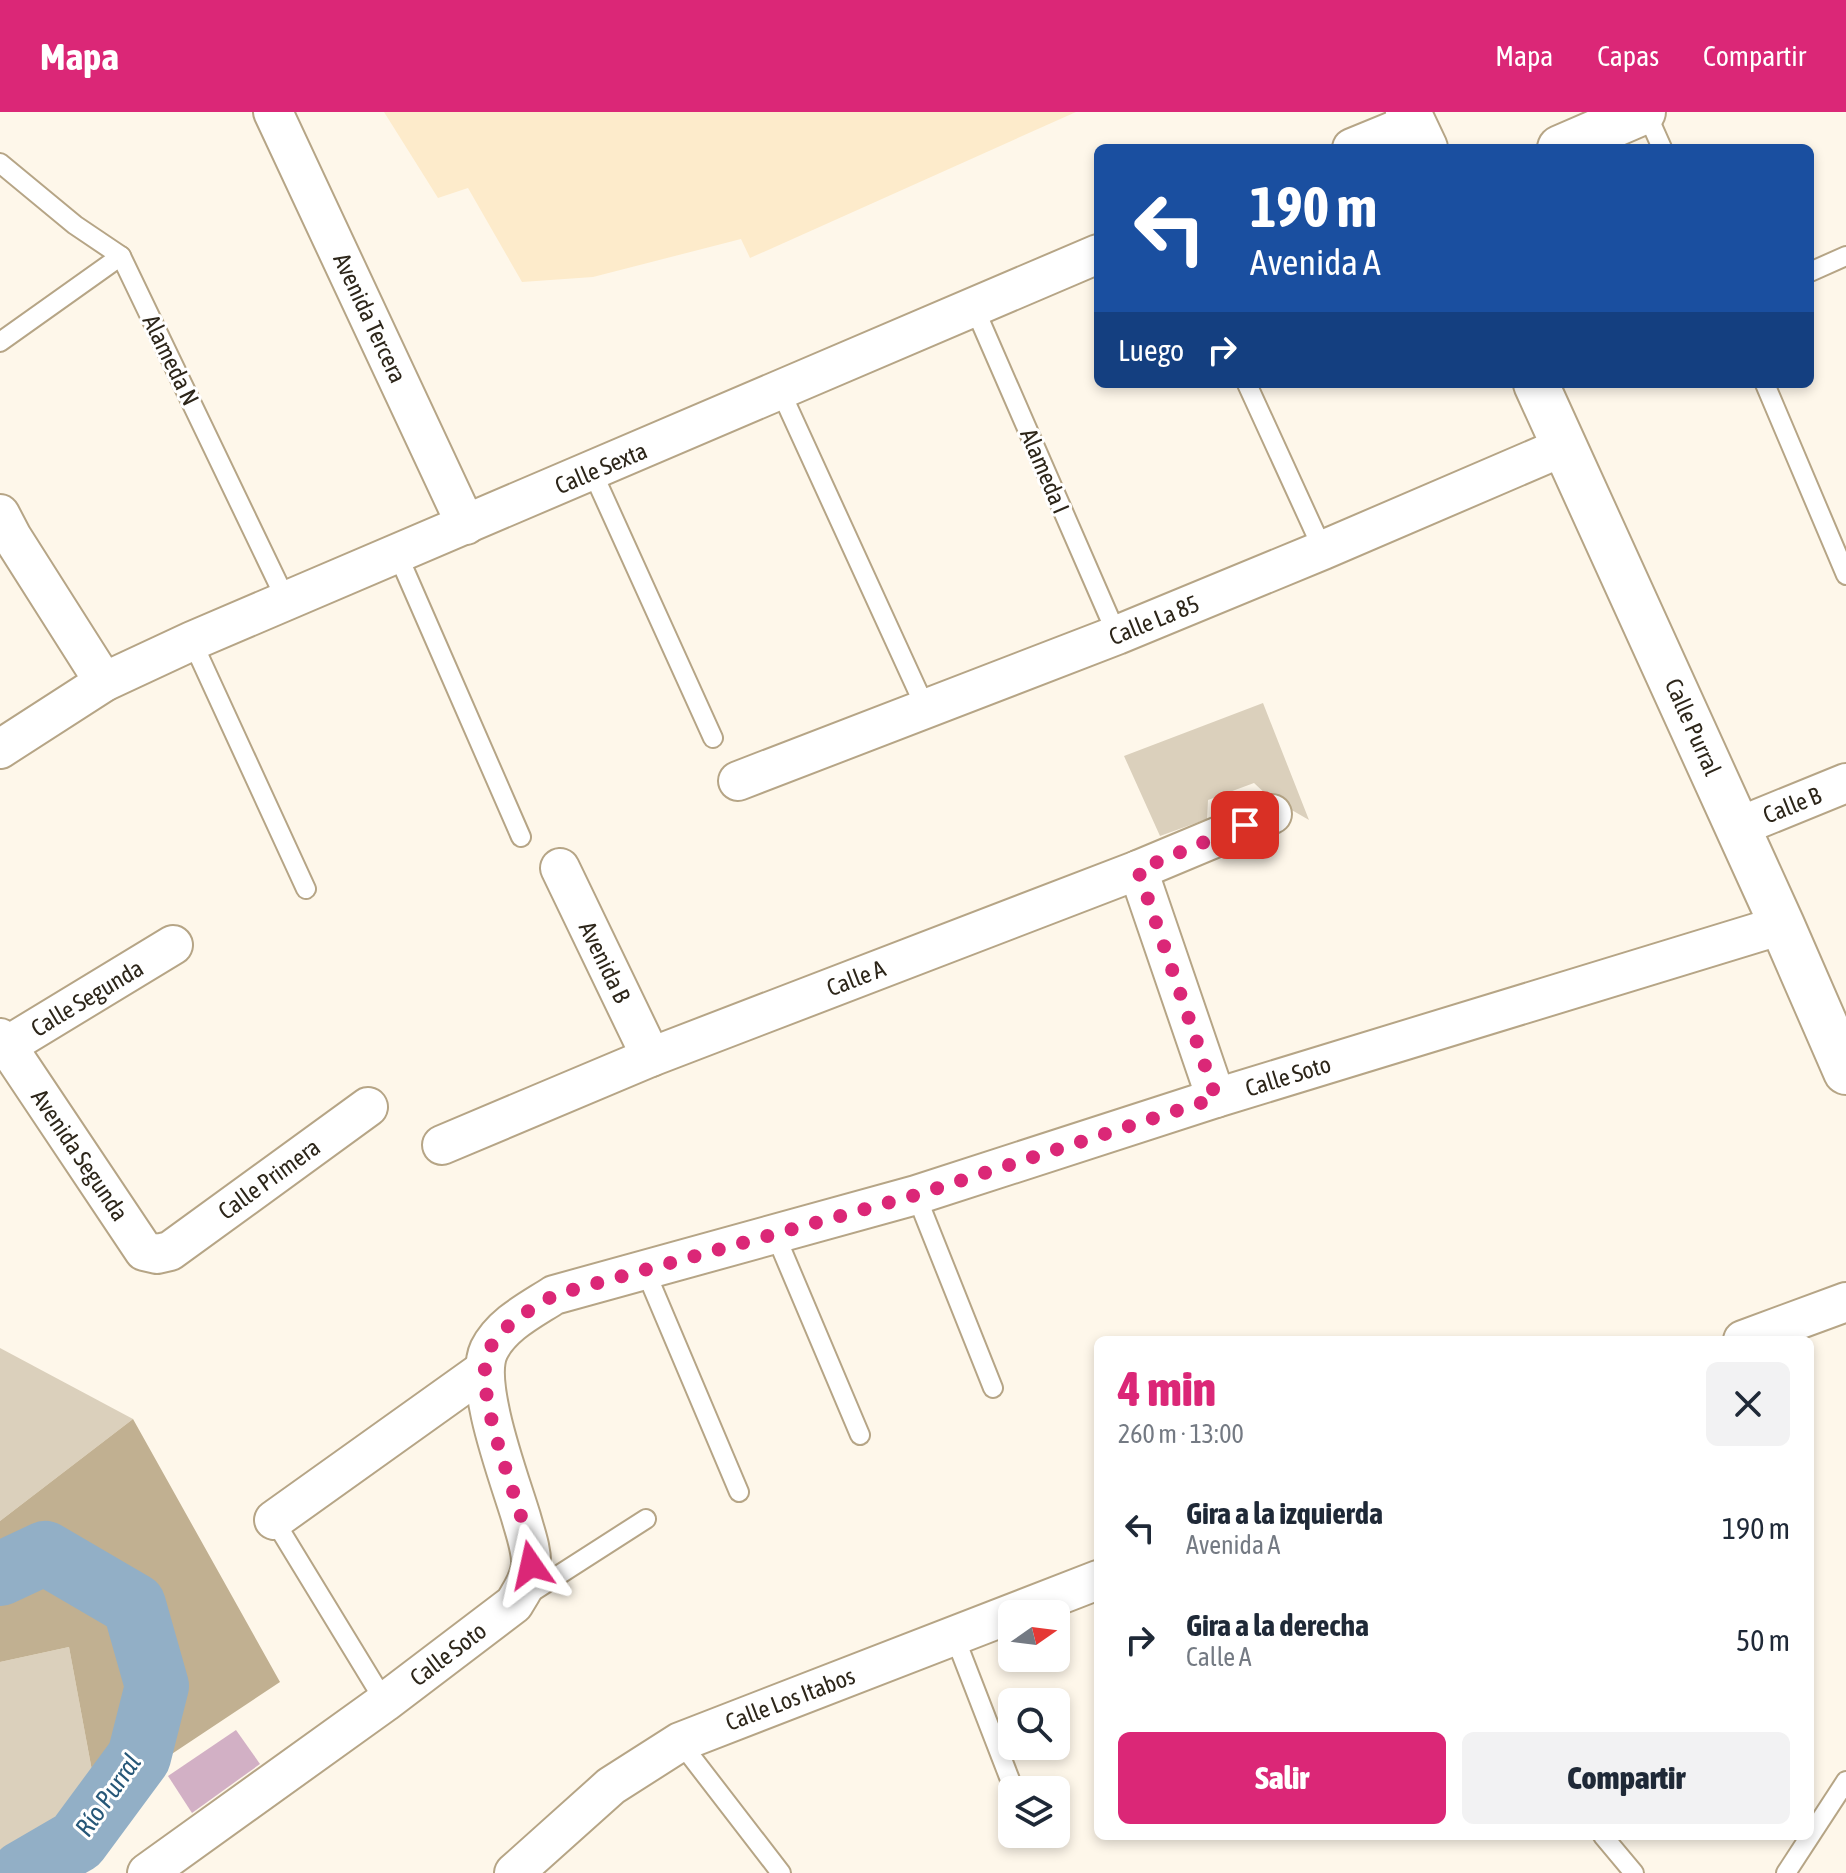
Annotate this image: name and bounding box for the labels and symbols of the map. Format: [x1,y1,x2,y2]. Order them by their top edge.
street label: Avenida Tercera [328,249,412,387]
street label: Alameda N [138,310,204,410]
street label: Alameda I [1015,425,1075,517]
street label: Calle Sexta [551,437,651,499]
street label: Calle La 85 [1105,590,1203,650]
street label: Calle Purral [1660,674,1727,780]
street label: Calle B [1759,781,1825,829]
pin [1211,791,1279,859]
street label: Avenida B [574,917,636,1007]
street label: Calle Segunda [26,954,148,1042]
street label: Calle A [823,954,889,1001]
street label: Calle Soto [1242,1050,1334,1102]
street label: Avenida Segunda [26,1084,134,1226]
street label: Calle Primera [213,1133,325,1225]
position arrow [489,1523,573,1607]
north arrow [998,1600,1070,1672]
street label: Calle Soto [405,1617,491,1691]
street label: Calle Los Itabos [722,1662,858,1736]
water label: Río Purral [69,1748,147,1842]

